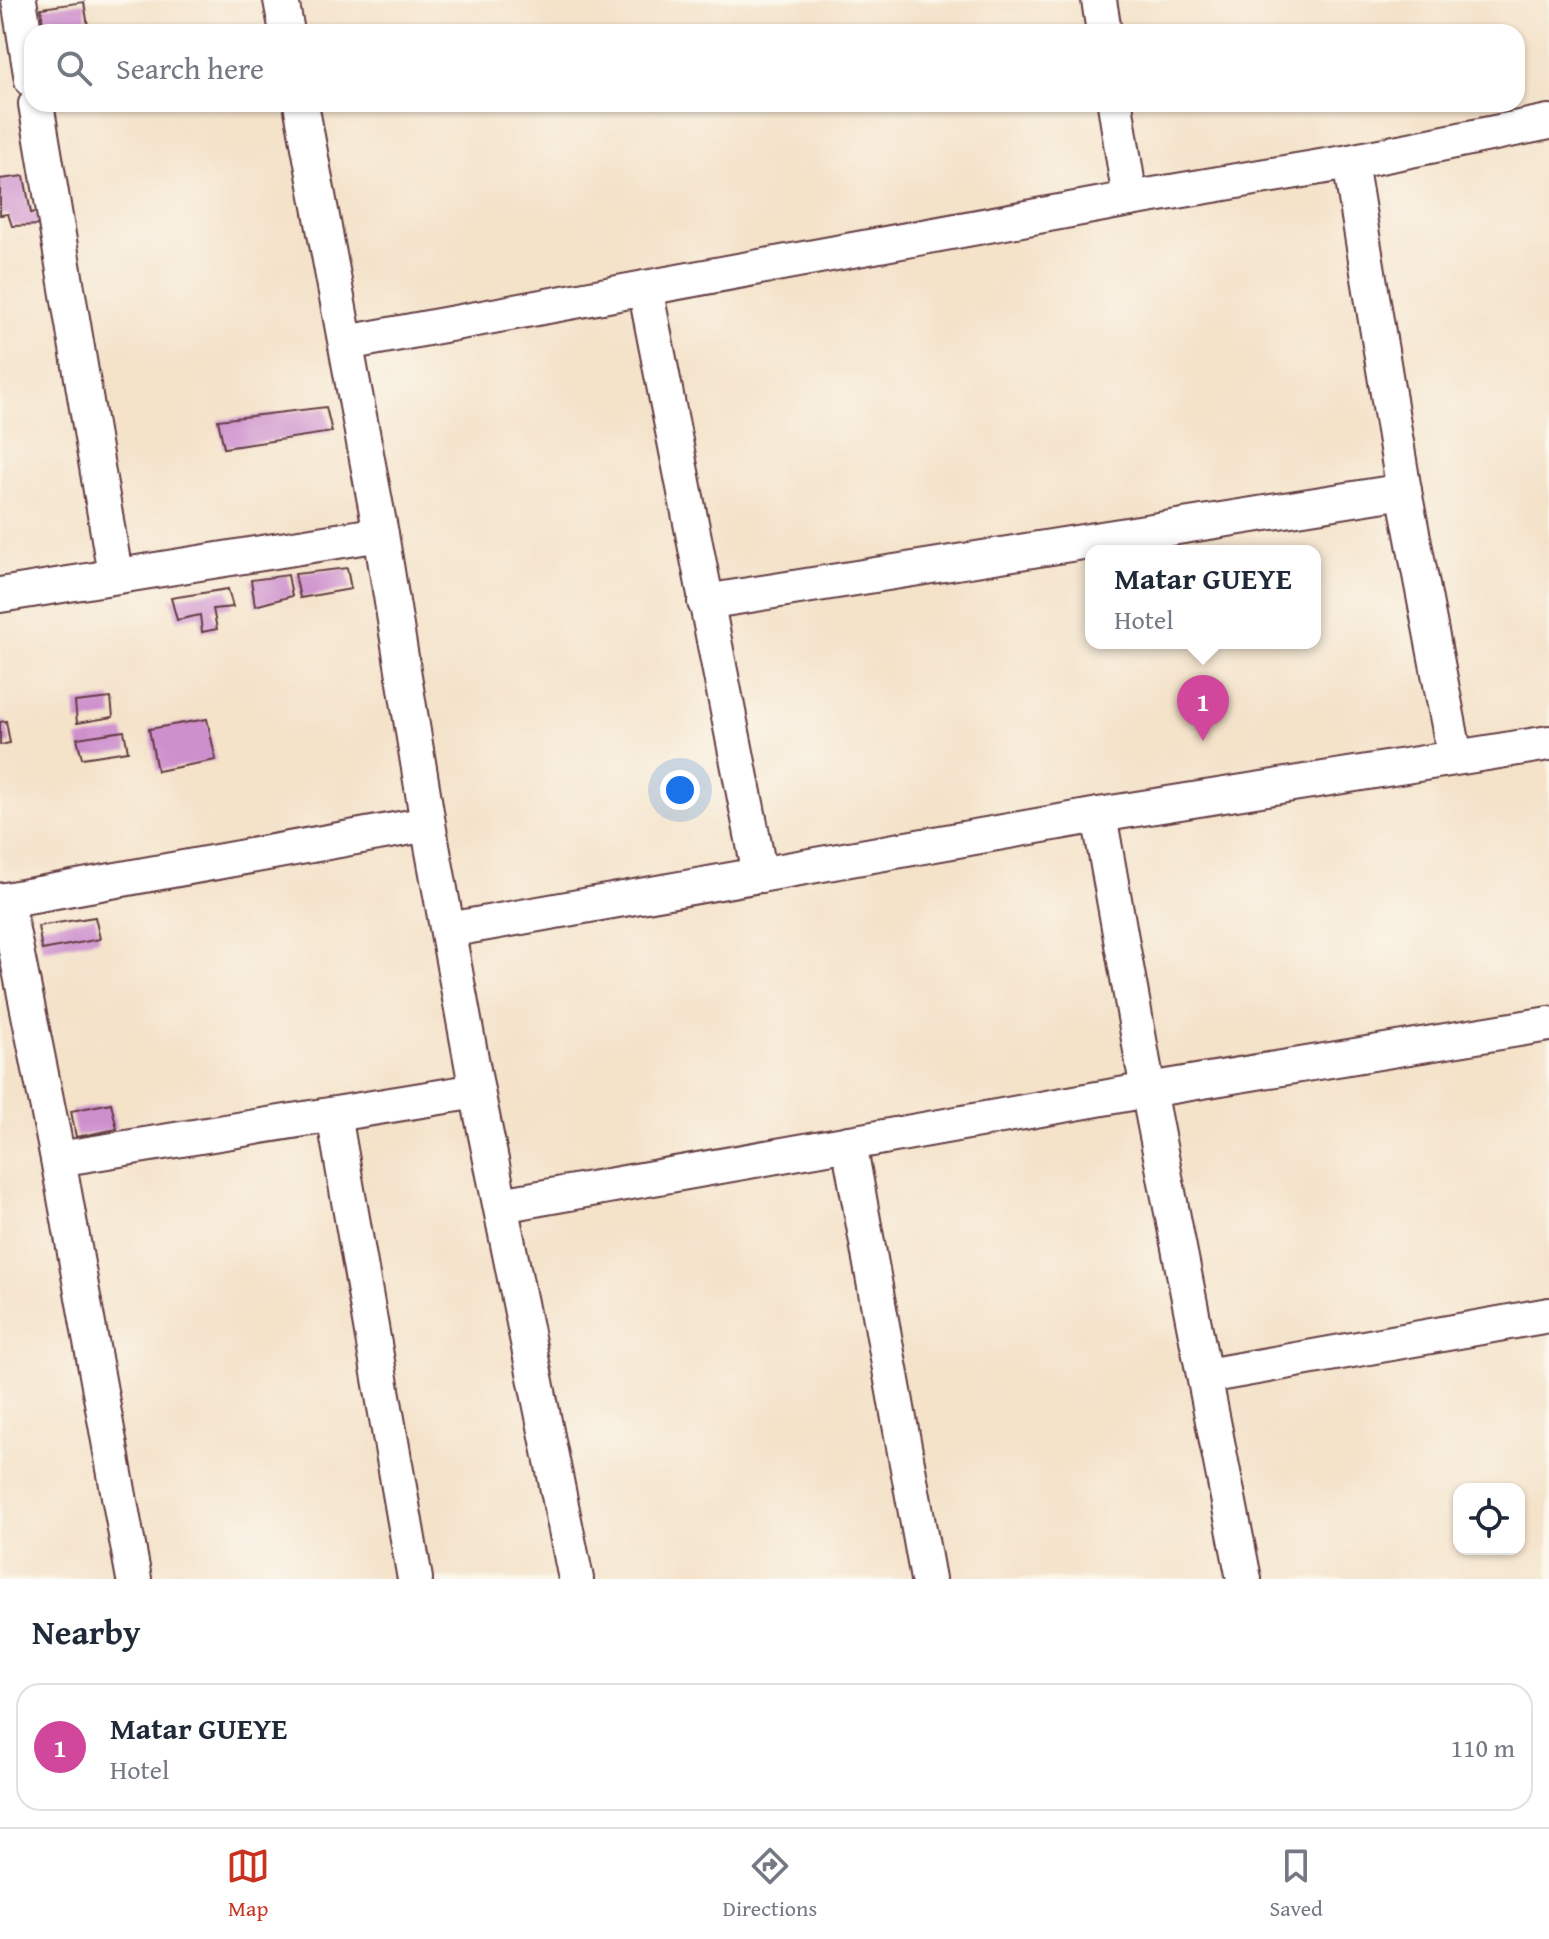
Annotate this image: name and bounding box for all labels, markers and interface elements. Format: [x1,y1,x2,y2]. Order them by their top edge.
search box [24,24,1525,112]
icon: search [52,46,96,90]
text: Search here [116,46,264,90]
popup [1085,545,1321,649]
text: Matar GUEYE [1114,556,1292,600]
text: Hotel [1114,600,1174,639]
pin: 1 [1177,675,1229,741]
your location [660,770,700,810]
map controls [1453,1483,1525,1555]
button: locate [1453,1483,1525,1555]
text: Nearby [32,1607,141,1656]
text: Matar GUEYE [110,1706,287,1750]
text: 1 [53,1728,67,1767]
text: 110 m [1450,1728,1515,1767]
text: Hotel [110,1750,169,1789]
tab: Map [226,1844,270,1924]
tab: Directions [723,1844,817,1924]
tab: Saved [1270,1844,1323,1924]

